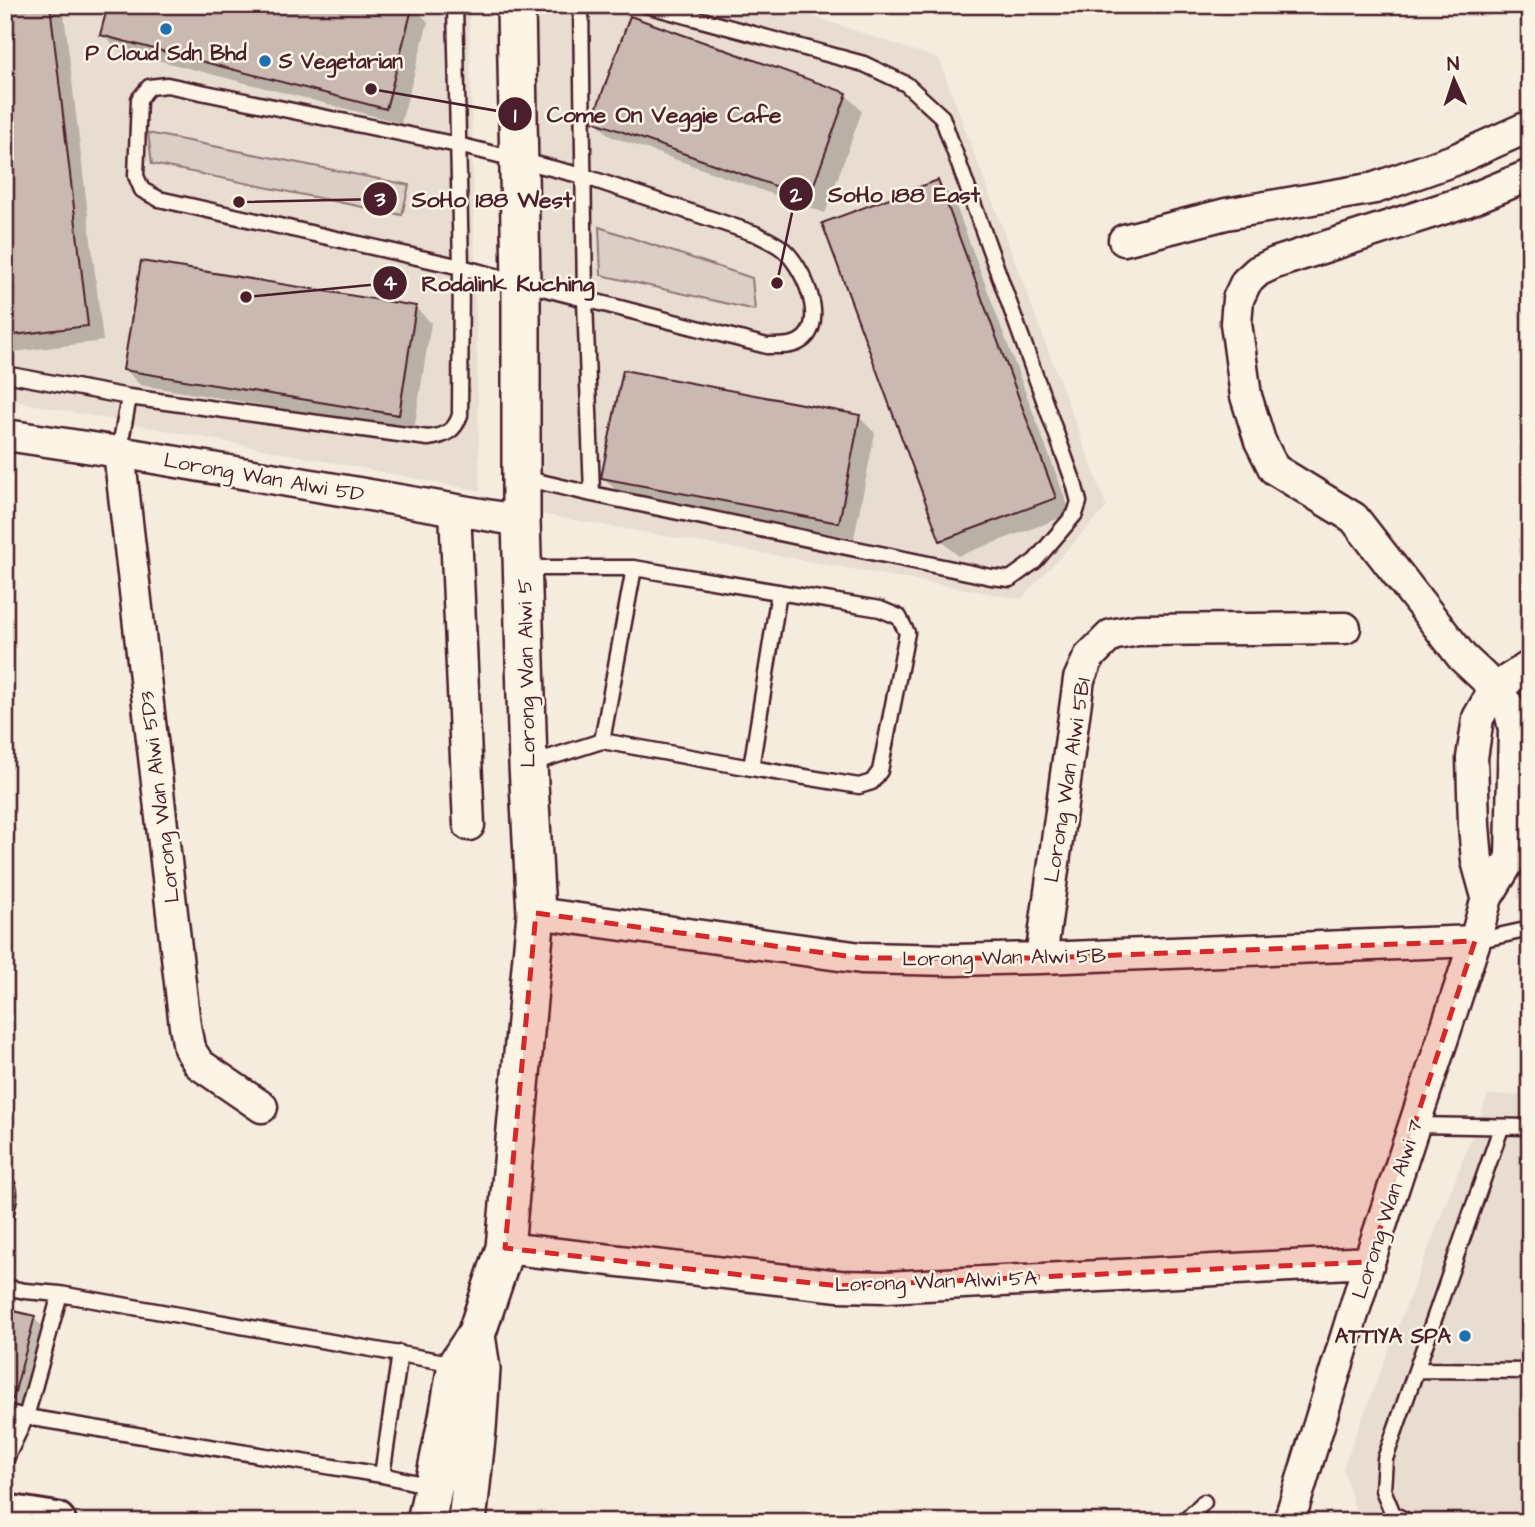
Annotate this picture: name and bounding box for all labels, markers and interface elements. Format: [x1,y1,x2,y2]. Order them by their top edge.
marker: P Cloud Sdn Bhd [158,21,174,37]
place label: P Cloud Sdn Bhd [86,39,247,68]
north arrow [1420,46,1490,116]
place label: S Vegetarian [278,47,403,78]
text: N [1447,51,1460,78]
marker: S Vegetarian [257,53,273,69]
callout: Come On Veggie Cafe [497,92,795,136]
text: Come On Veggie Cafe [547,99,782,132]
text: 1 [514,101,517,130]
callout: SoHo 188 East [779,172,994,216]
callout: SoHo 188 West [362,177,586,221]
text: SoHo 188 East [827,179,981,211]
text: 2 [789,181,803,210]
text: SoHo 188 West [411,184,573,216]
text: 3 [374,185,386,214]
callout: Rodalink Kuching [373,261,609,305]
text: Rodalink Kuching [421,268,595,301]
text: 4 [383,269,398,298]
street label: Lorong Wan Alwi 5D [161,446,367,511]
street label: Lorong Wan Alwi 5 [510,578,545,768]
street label: Lorong Wan Alwi 5B1 [1037,675,1100,885]
street label: Lorong Wan Alwi 5D3 [132,689,189,905]
street label: Lorong Wan Alwi 5B [902,941,1106,976]
street label: Lorong Wan Alwi 7 [1345,1116,1432,1303]
street label: Lorong Wan Alwi 5A [834,1263,1038,1302]
place label: ATTIYA SPA [1335,1322,1452,1351]
marker: ATTIYA SPA [1457,1328,1473,1344]

